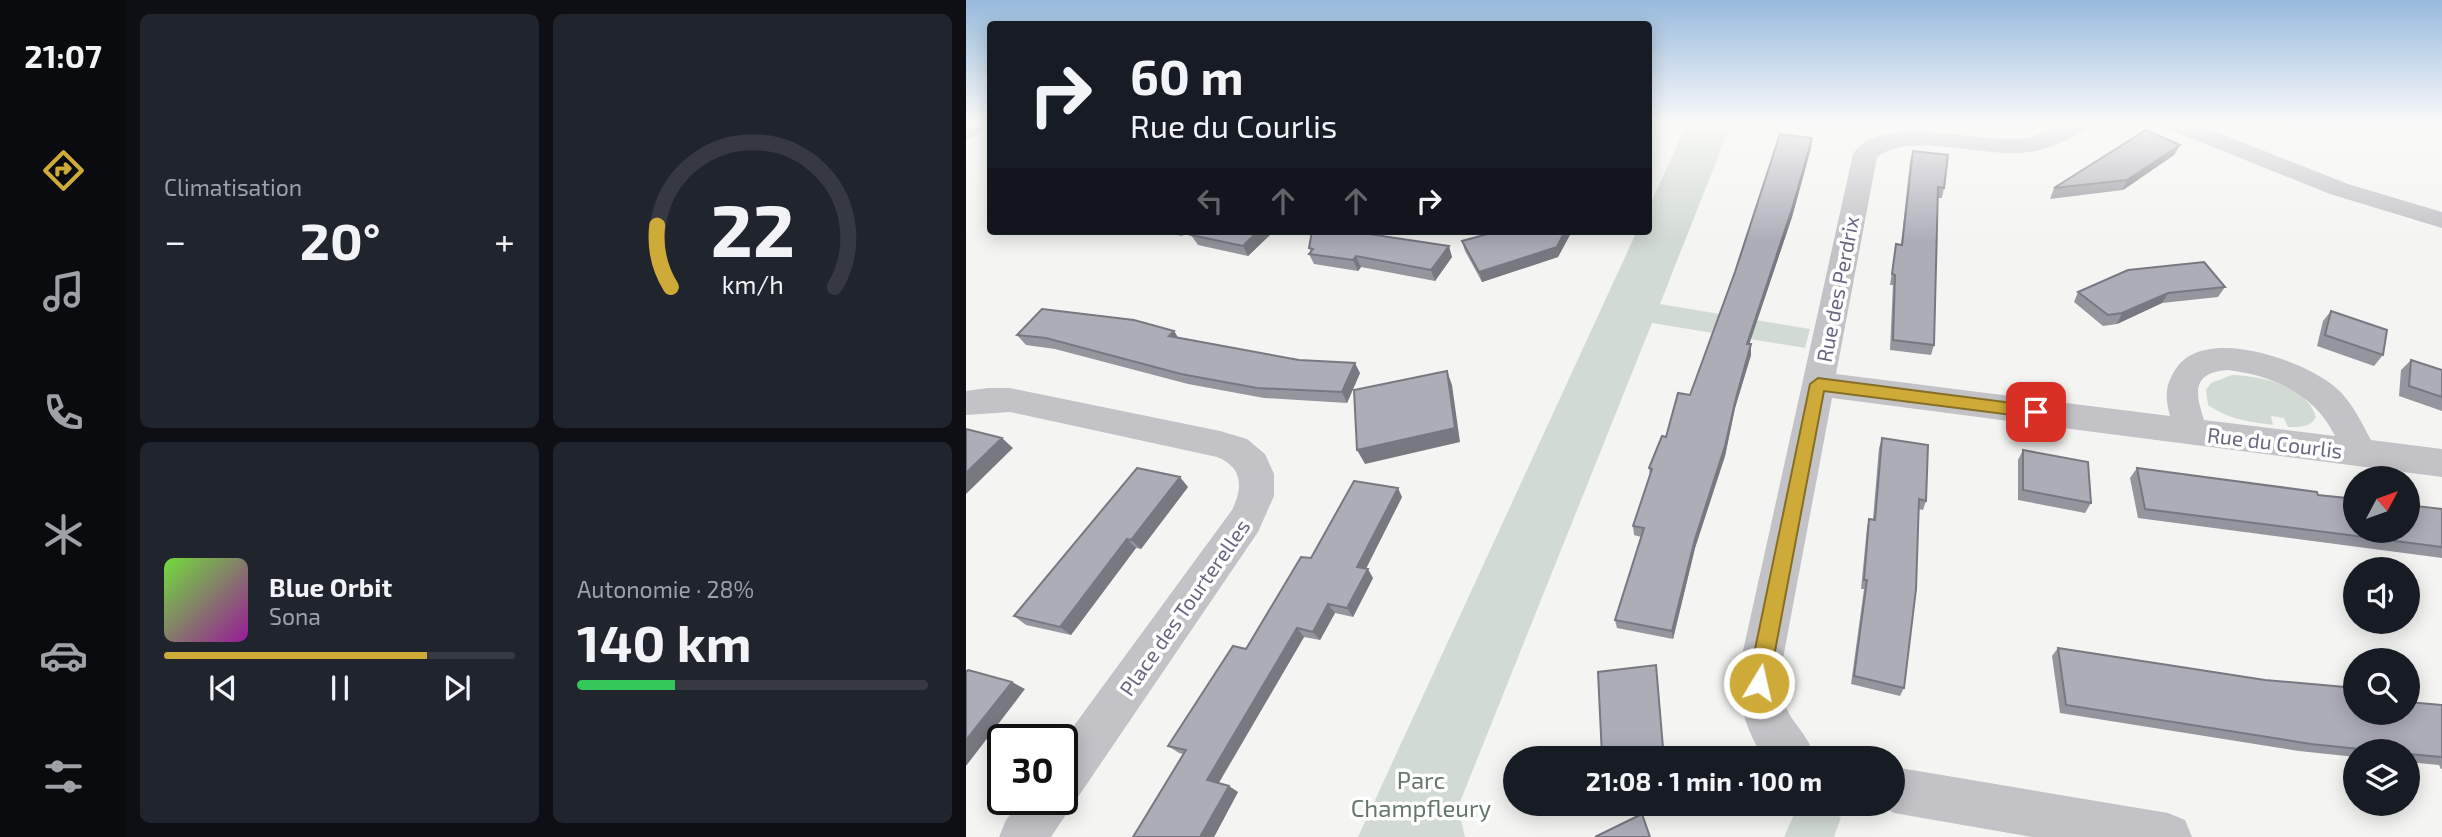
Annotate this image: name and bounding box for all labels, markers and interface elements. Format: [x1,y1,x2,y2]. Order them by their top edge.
text: 21:07 [24,36,102,74]
text: 60 m [1130,46,1244,105]
icon: right [1015,49,1106,140]
text: Rue du Courlis [1130,106,1337,144]
icon: directions [39,146,88,195]
text: Climatisation [164,173,302,201]
icon: left [1191,182,1229,220]
icon: ahead [1264,182,1302,220]
icon: ahead [1337,182,1375,220]
icon: right [1410,182,1448,220]
text: 22 [710,184,795,272]
text: 20° [300,208,381,270]
street label: Rue des Perdrix [1811,214,1863,364]
text: − [164,217,186,263]
text: + [494,217,515,263]
icon: music [39,267,88,316]
text: km/h [721,269,784,299]
pin [2006,382,2066,442]
icon: phone [39,388,88,437]
icon: arrive [2017,393,2055,431]
street label: Rue du Courlis [2206,421,2344,463]
north arrow [2343,466,2420,542]
map controls [2343,466,2420,816]
icon: climate [39,510,88,559]
street label: Place des Tourterelles [1114,514,1254,700]
button: sound [2343,557,2420,634]
text: Blue Orbit [269,571,392,602]
text: Autonomie · 28% [577,575,754,603]
text: Sona [269,602,321,630]
text: 140 km [577,610,752,672]
icon: car [39,631,88,680]
position arrow [1722,646,1796,720]
button: search [2343,648,2420,725]
icon: previous [204,669,242,707]
icon: pause [321,669,359,707]
icon: next [438,669,476,707]
speed limit sign: 30 [987,724,1078,815]
button: layers [2343,739,2420,816]
icon: filters [39,752,88,801]
park label: Parc Champfleury [1351,765,1492,822]
text: 21:08 · 1 min · 100 m [1586,765,1822,796]

